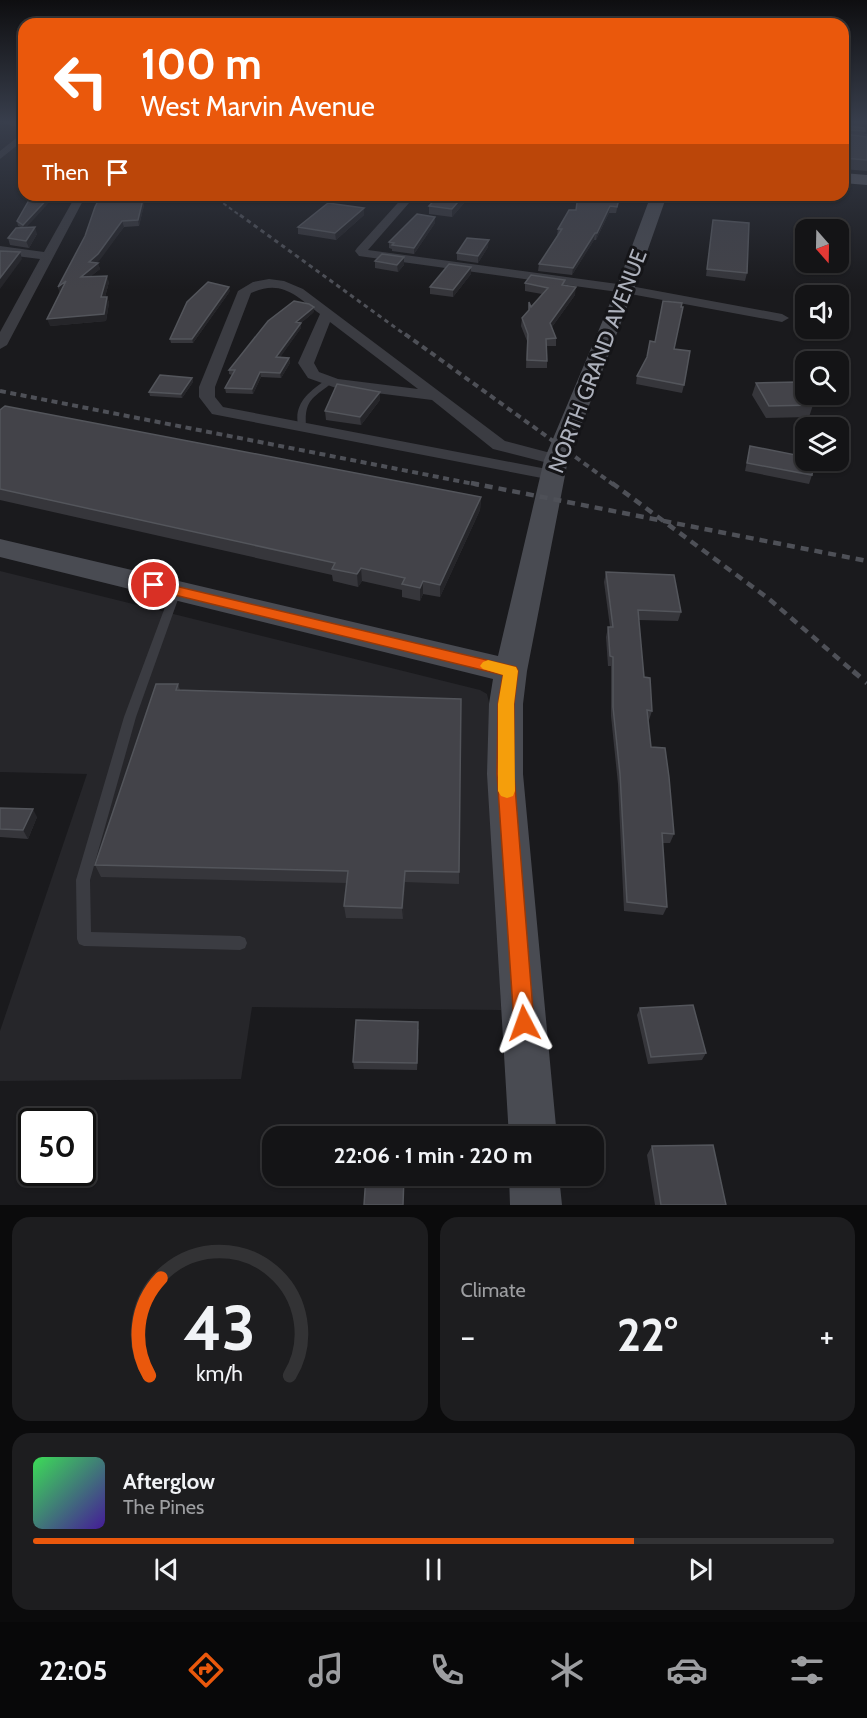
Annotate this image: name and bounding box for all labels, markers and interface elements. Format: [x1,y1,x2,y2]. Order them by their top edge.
text: 100 m [141,38,262,90]
icon: left [42,42,120,120]
text: West Marvin Avenue [141,90,375,123]
icon: arrive [101,156,134,189]
text: Then [42,159,89,186]
north arrow [795,219,849,273]
map controls [795,219,849,471]
street label: NORTH GRAND AVENUE [542,246,653,477]
button: sound [795,285,849,339]
button: search [795,351,849,405]
button: layers [795,417,849,471]
pin [128,559,179,610]
icon: arrive [137,568,170,601]
position arrow [492,991,556,1055]
speed limit sign: 50 [18,1108,96,1186]
text: 22:06 · 1 min · 220 m [334,1142,532,1169]
text: Climate [461,1278,526,1302]
text: 43 [184,1290,256,1366]
text: 22° [617,1308,678,1362]
text: − [461,1316,475,1356]
text: + [819,1316,834,1356]
text: km/h [196,1360,243,1386]
text: Afterglow [123,1468,215,1495]
text: The Pines [123,1495,204,1519]
icon: previous [150,1553,183,1586]
icon: pause [417,1553,450,1586]
icon: next [684,1553,717,1586]
icon: directions [185,1649,227,1691]
icon: music [305,1649,347,1691]
icon: phone [426,1649,468,1691]
icon: climate [546,1649,588,1691]
icon: car [666,1649,708,1691]
icon: filters [786,1649,828,1691]
text: 22:05 [39,1654,107,1687]

